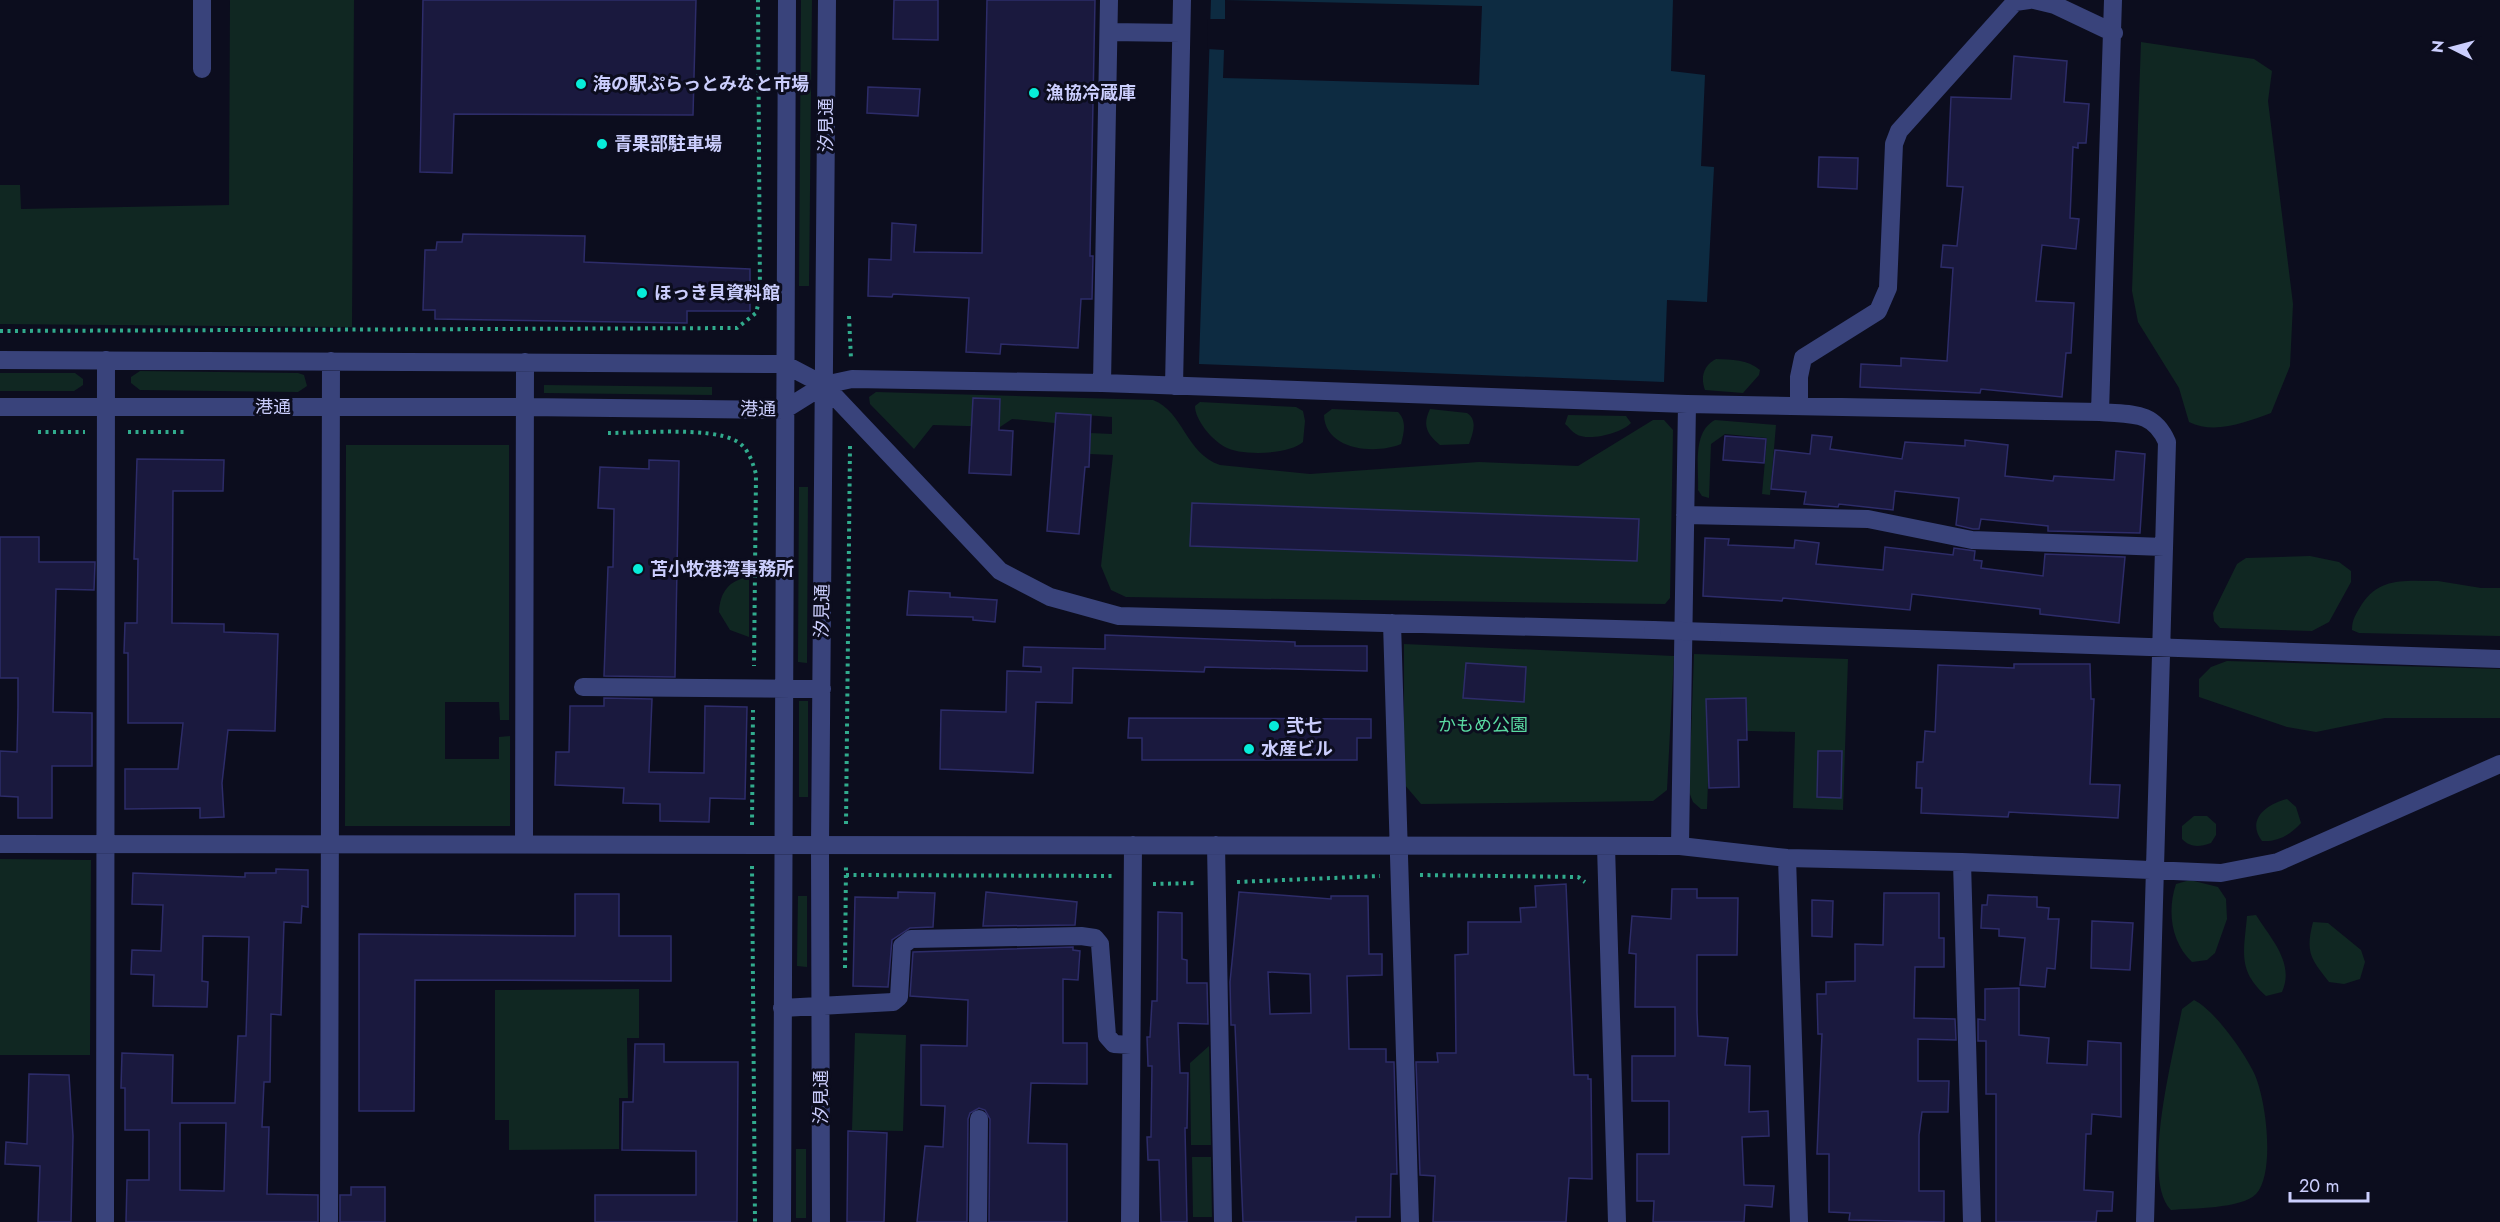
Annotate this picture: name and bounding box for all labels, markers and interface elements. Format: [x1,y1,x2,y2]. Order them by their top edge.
north arrow [2422,18,2482,78]
text: N [2425,39,2450,54]
place label: 海の駅ぷらっとみなと市場 [593,71,809,97]
marker: 海の駅ぷらっとみなと市場 [574,77,588,91]
place label: 漁協冷蔵庫 [1046,80,1136,106]
marker: 漁協冷蔵庫 [1027,86,1041,100]
street label: 汐見通 [813,98,839,152]
place label: 青果部駐車場 [614,131,722,157]
marker: 青果部駐車場 [595,137,609,151]
place label: ほっき貝資料館 [654,280,780,306]
marker: ほっき貝資料館 [635,286,649,300]
street label: 港通 [255,394,291,420]
street label: 港通 [740,396,776,422]
place label: 苫小牧港湾事務所 [650,556,794,582]
marker: 苫小牧港湾事務所 [631,562,645,576]
street label: 汐見通 [809,584,835,638]
park label: かもめ公園 [1438,712,1528,738]
place label: 弐七 [1286,713,1322,739]
marker: 弐七 [1267,719,1281,733]
place label: 水産ビル [1261,736,1333,762]
marker: 水産ビル [1242,742,1256,756]
street label: 汐見通 [808,1070,834,1124]
scale bar [2290,1165,2368,1203]
text: 20 m [2299,1173,2339,1199]

